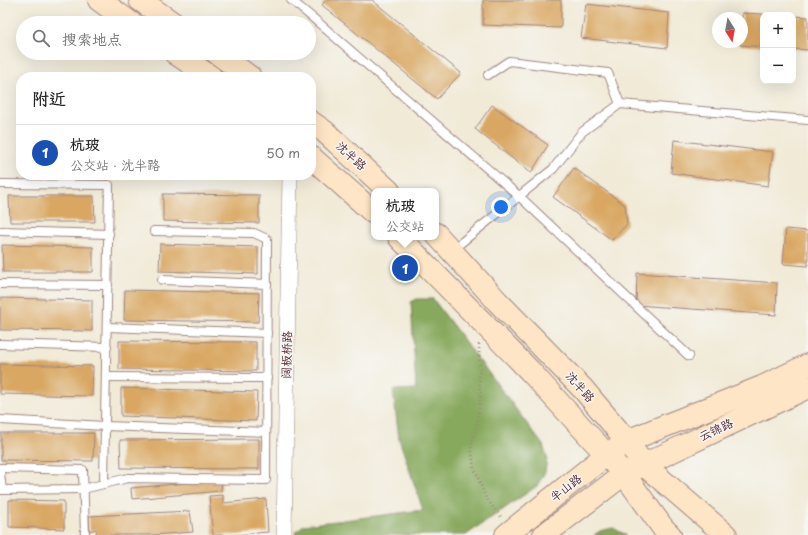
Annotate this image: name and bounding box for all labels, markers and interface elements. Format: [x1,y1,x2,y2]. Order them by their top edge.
north arrow [712,12,748,48]
map controls [760,12,796,84]
button: + [760,12,796,48]
search box [16,16,316,60]
icon: search [30,27,52,49]
text: 搜索地点 [62,27,122,50]
button: − [760,48,796,84]
text: 附近 [32,85,66,111]
text: 杭玻 [70,132,100,155]
street label: 沈半路 [332,137,371,174]
text: 1 [42,143,48,162]
text: 50 m [266,143,300,162]
text: 公交站 · 沈半路 [70,155,160,174]
popup [371,188,439,240]
text: 杭玻 [385,193,416,216]
your location [491,197,511,217]
text: 公交站 [385,216,425,235]
pin: 1 [392,253,418,283]
street label: 阔板桥路 [277,331,295,379]
street label: 沈半路 [562,367,599,406]
street label: 云锦路 [695,413,736,445]
street label: 半山路 [546,469,585,505]

